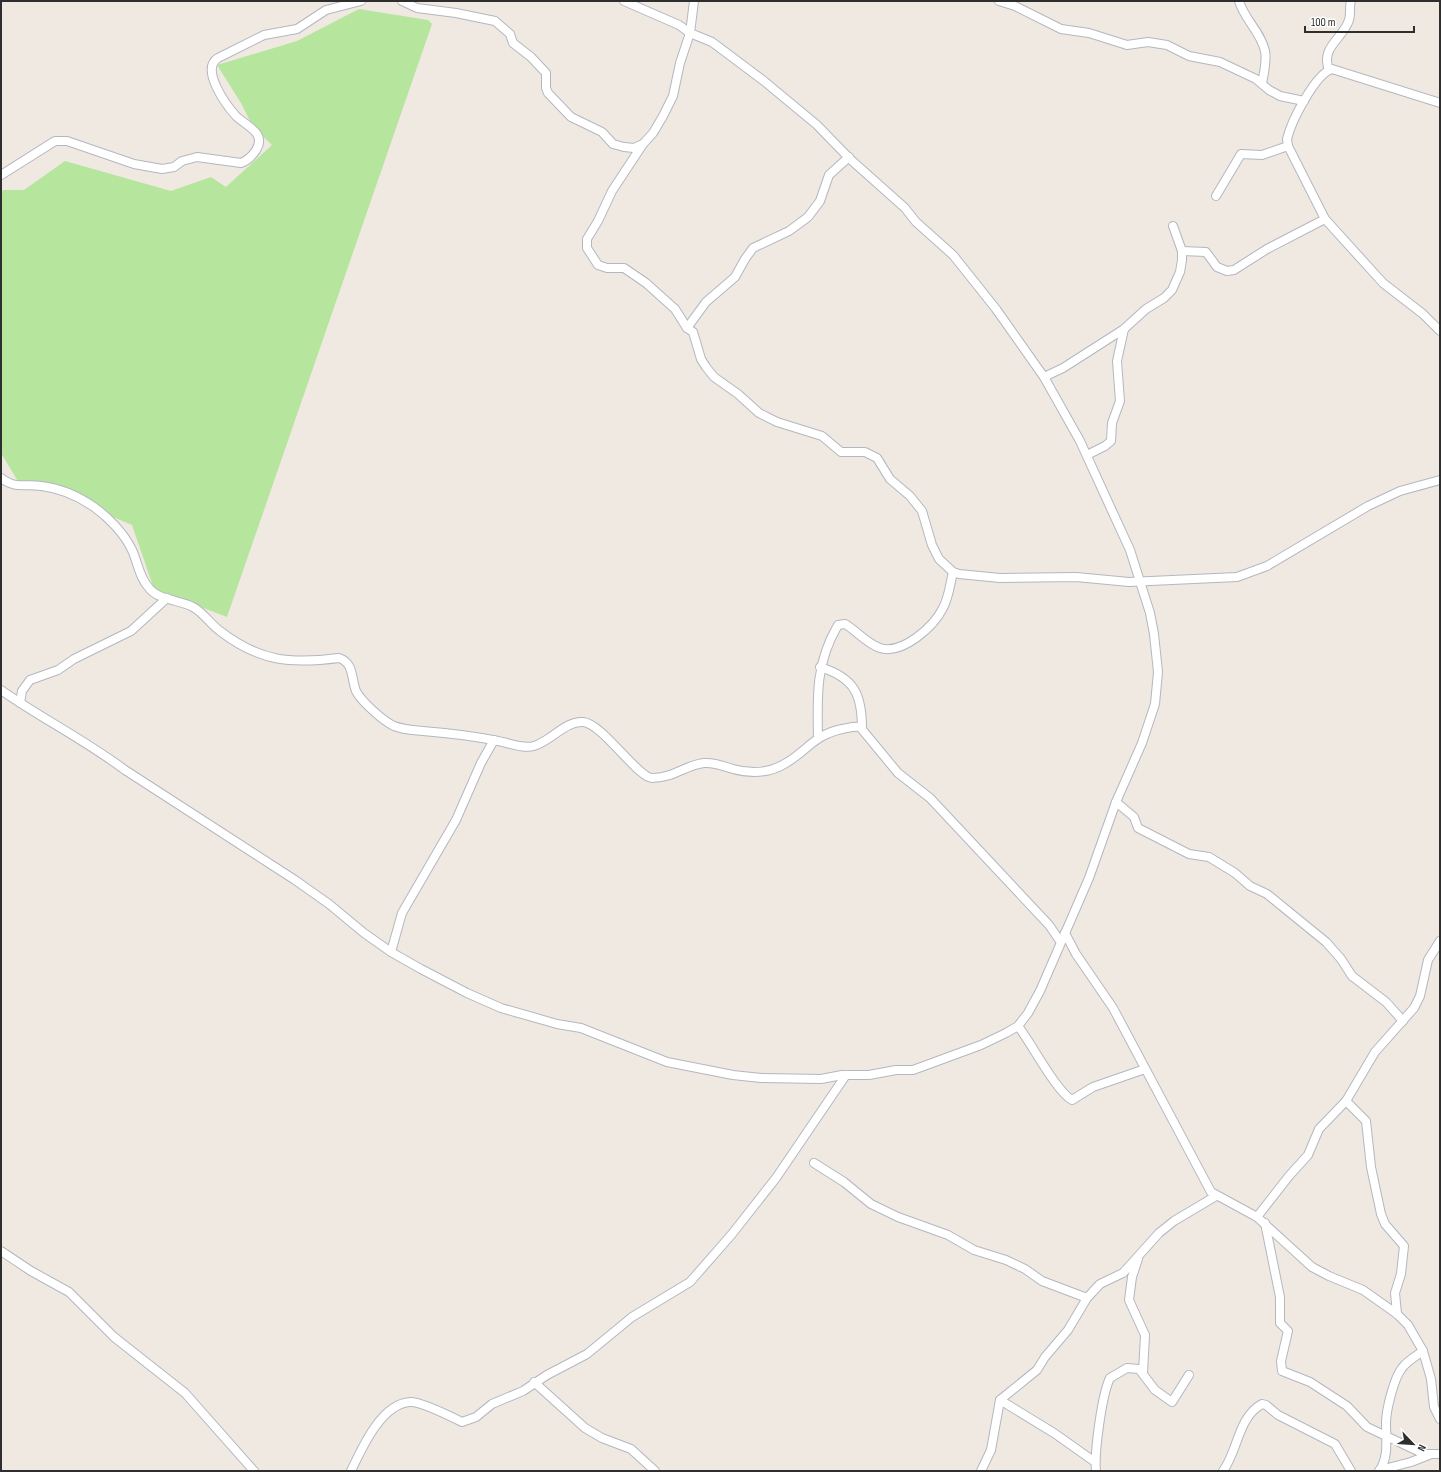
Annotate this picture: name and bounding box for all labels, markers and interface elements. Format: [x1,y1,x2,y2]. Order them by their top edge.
scale bar [1305,8,1414,34]
text: 100 m [1311,15,1336,30]
north arrow [1393,1424,1433,1464]
text: N [1414,1443,1429,1454]

